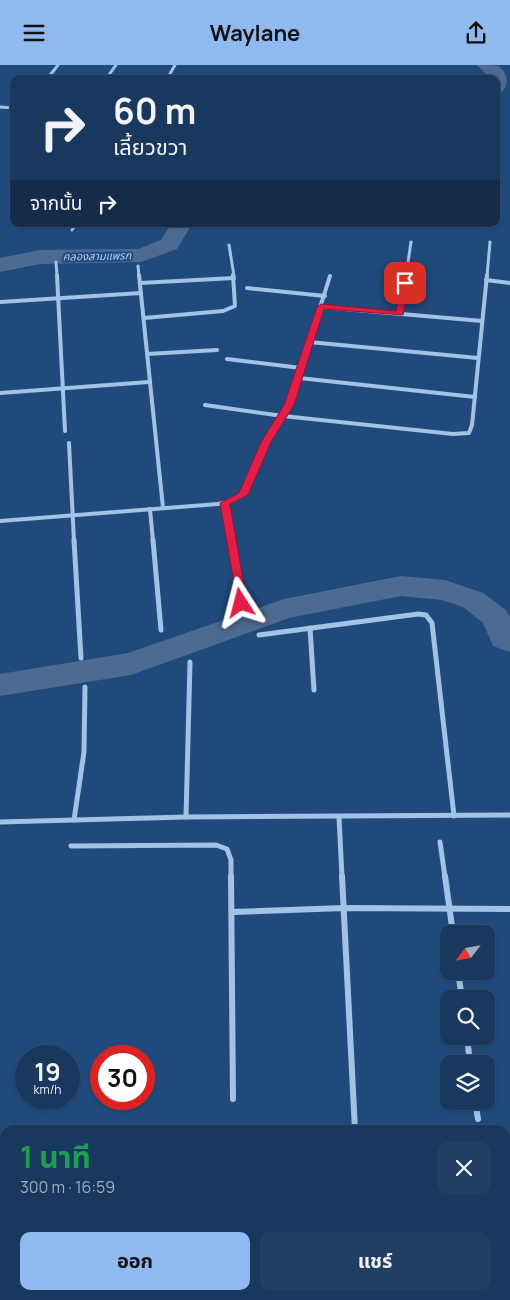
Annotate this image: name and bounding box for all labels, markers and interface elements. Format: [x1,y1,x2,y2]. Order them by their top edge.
text: Waylane [210,18,300,48]
icon: menu [20,19,48,47]
icon: share [462,19,490,47]
text: 60 m [113,87,196,135]
icon: right [30,95,95,160]
text: เลี้ยวขวา [113,132,188,162]
text: จากนั้น [30,190,83,216]
icon: right [93,190,121,218]
water label: คลองสามแพรก [63,247,132,264]
pin [384,262,426,304]
icon: arrive [391,269,419,297]
position arrow [214,576,266,628]
north arrow [440,925,495,980]
map controls [440,925,495,1110]
button: search [440,990,495,1045]
speed limit sign: 30 [90,1045,155,1110]
text: 19 [34,1054,61,1089]
button: layers [440,1055,495,1110]
text: km/h [34,1081,61,1098]
text: 1 นาที [20,1136,91,1177]
button: close [438,1142,490,1194]
text: 300 m · 16:59 [20,1176,115,1198]
button: ออก [20,1232,250,1290]
button: แชร์ [260,1232,490,1290]

